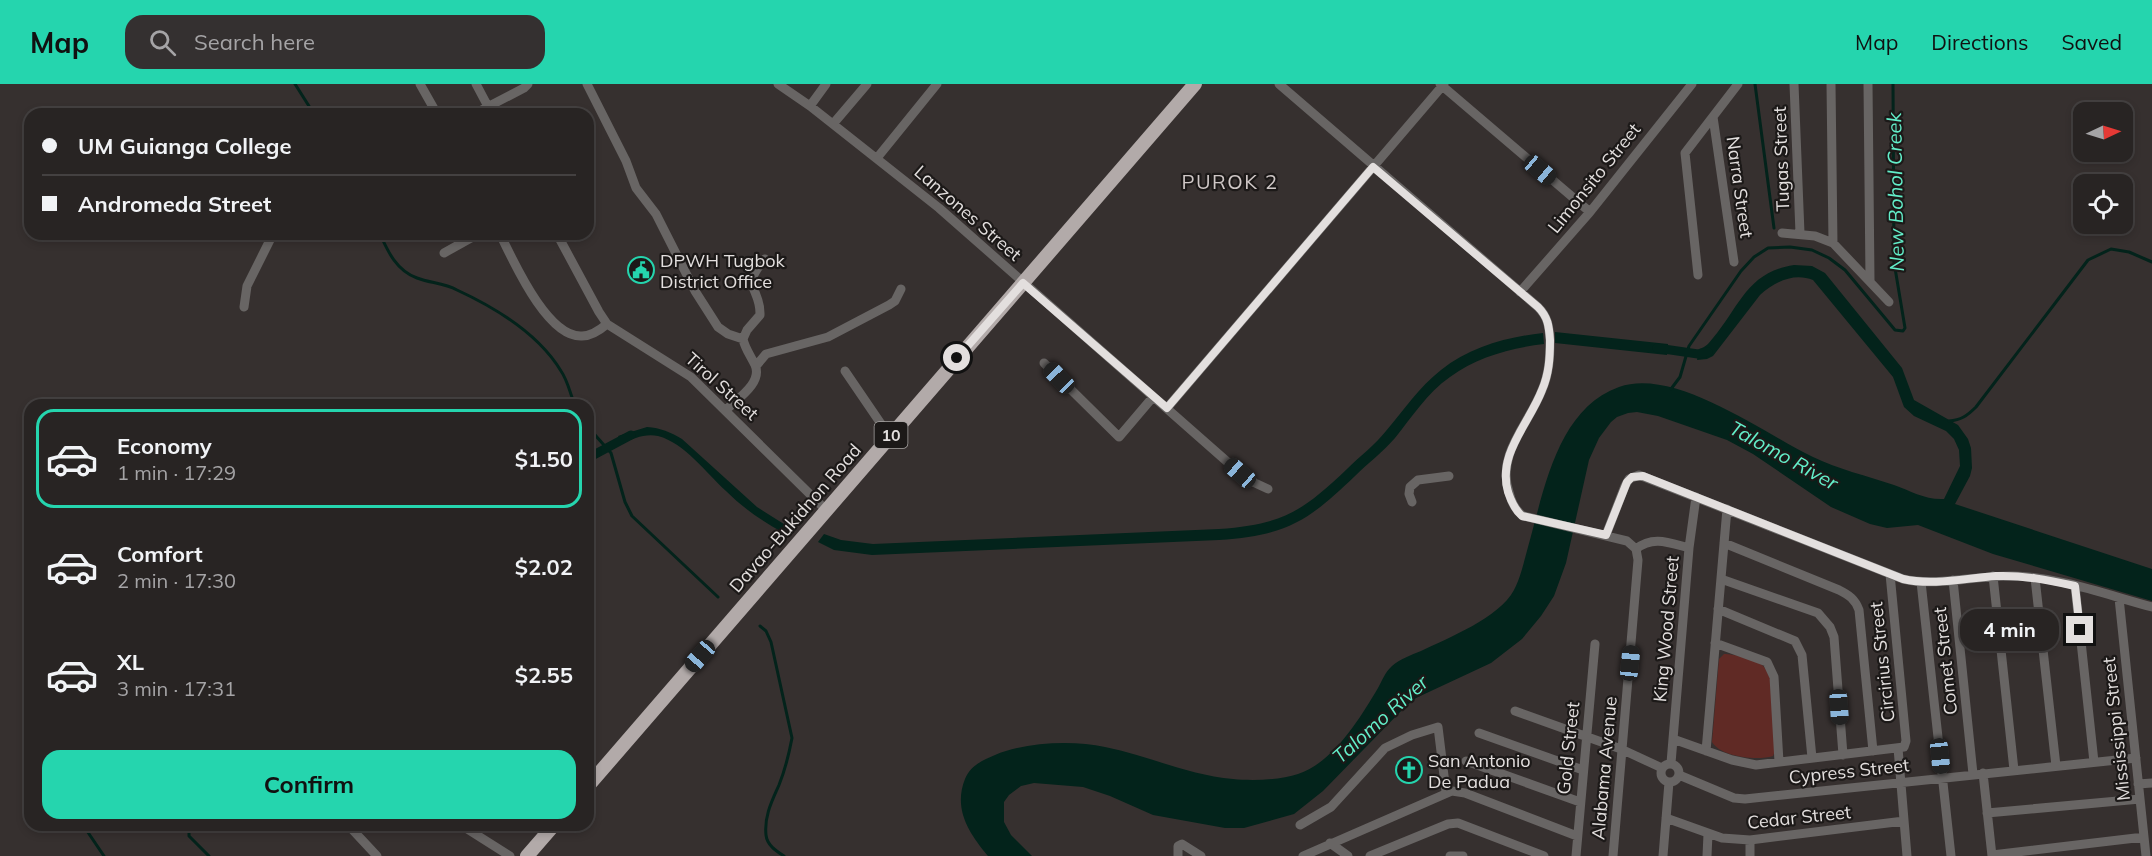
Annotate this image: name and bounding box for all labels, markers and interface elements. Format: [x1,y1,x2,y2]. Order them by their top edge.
search box [125,15,545,69]
text: Map [30,25,89,60]
icon: search [146,26,179,59]
text: Search here [194,28,315,56]
text: Map [1855,29,1898,55]
text: Directions [1931,29,2028,55]
text: Saved [2061,29,2122,55]
north arrow [2073,102,2133,162]
map controls [2073,102,2133,234]
street label: Tugas Street [1768,106,1794,212]
water label: New Bohol Creek [1881,111,1909,272]
street label: Limonsito Street [1543,118,1645,238]
text: UM Guianga College [78,132,291,160]
street label: Narra Street [1721,135,1759,239]
car [1520,152,1560,188]
street label: Lanzones Street [910,160,1026,266]
district label: PUROK 2 [1181,169,1279,194]
button: locate [2073,174,2133,234]
text: Andromeda Street [78,190,271,218]
place label: DPWH Tugbok District Office [660,249,786,293]
public building icon: DPWH Tugbok District Office [626,255,656,285]
route start [943,344,970,371]
street label: Tirol Street [681,347,763,425]
car [1040,359,1078,397]
water label: Talomo River [1725,415,1843,495]
road number: 10 [874,422,908,448]
icon: car [45,432,99,486]
text: Economy [117,432,212,460]
street label: Davao-Bukidnon Road [724,439,866,597]
text: $1.50 [515,445,573,473]
car [1221,454,1259,492]
text: 1 min · 17:29 [117,460,236,485]
icon: car [45,540,99,594]
text: Comfort [117,540,203,568]
text: $2.02 [515,553,573,581]
street label: King Wood Street [1648,555,1684,703]
text: 2 min · 17:30 [117,568,236,593]
street label: Circirius Street [1864,601,1900,723]
street label: Comet Street [1928,606,1962,716]
callout: 4 min [1960,609,2059,651]
route end [2066,616,2093,643]
text: 4 min [1983,617,2036,642]
car [681,637,719,675]
car [1619,644,1641,682]
icon: car [45,648,99,702]
text: XL [117,648,144,676]
street label: Mississippi Street [2097,656,2135,802]
text: $2.55 [515,661,573,689]
water label: Talomo River [1327,669,1434,768]
text: 3 min · 17:31 [117,676,236,701]
car [1829,688,1849,726]
street label: Alabama Avenue [1586,695,1622,841]
street label: Gold Street [1552,701,1584,795]
car [1929,737,1951,775]
place label: San Antonio De Padua [1428,749,1531,793]
button: Confirm [42,750,576,819]
street label: Cypress Street [1788,753,1910,789]
church icon: San Antonio De Padua [1394,755,1424,785]
street label: Cedar Street [1746,800,1852,834]

